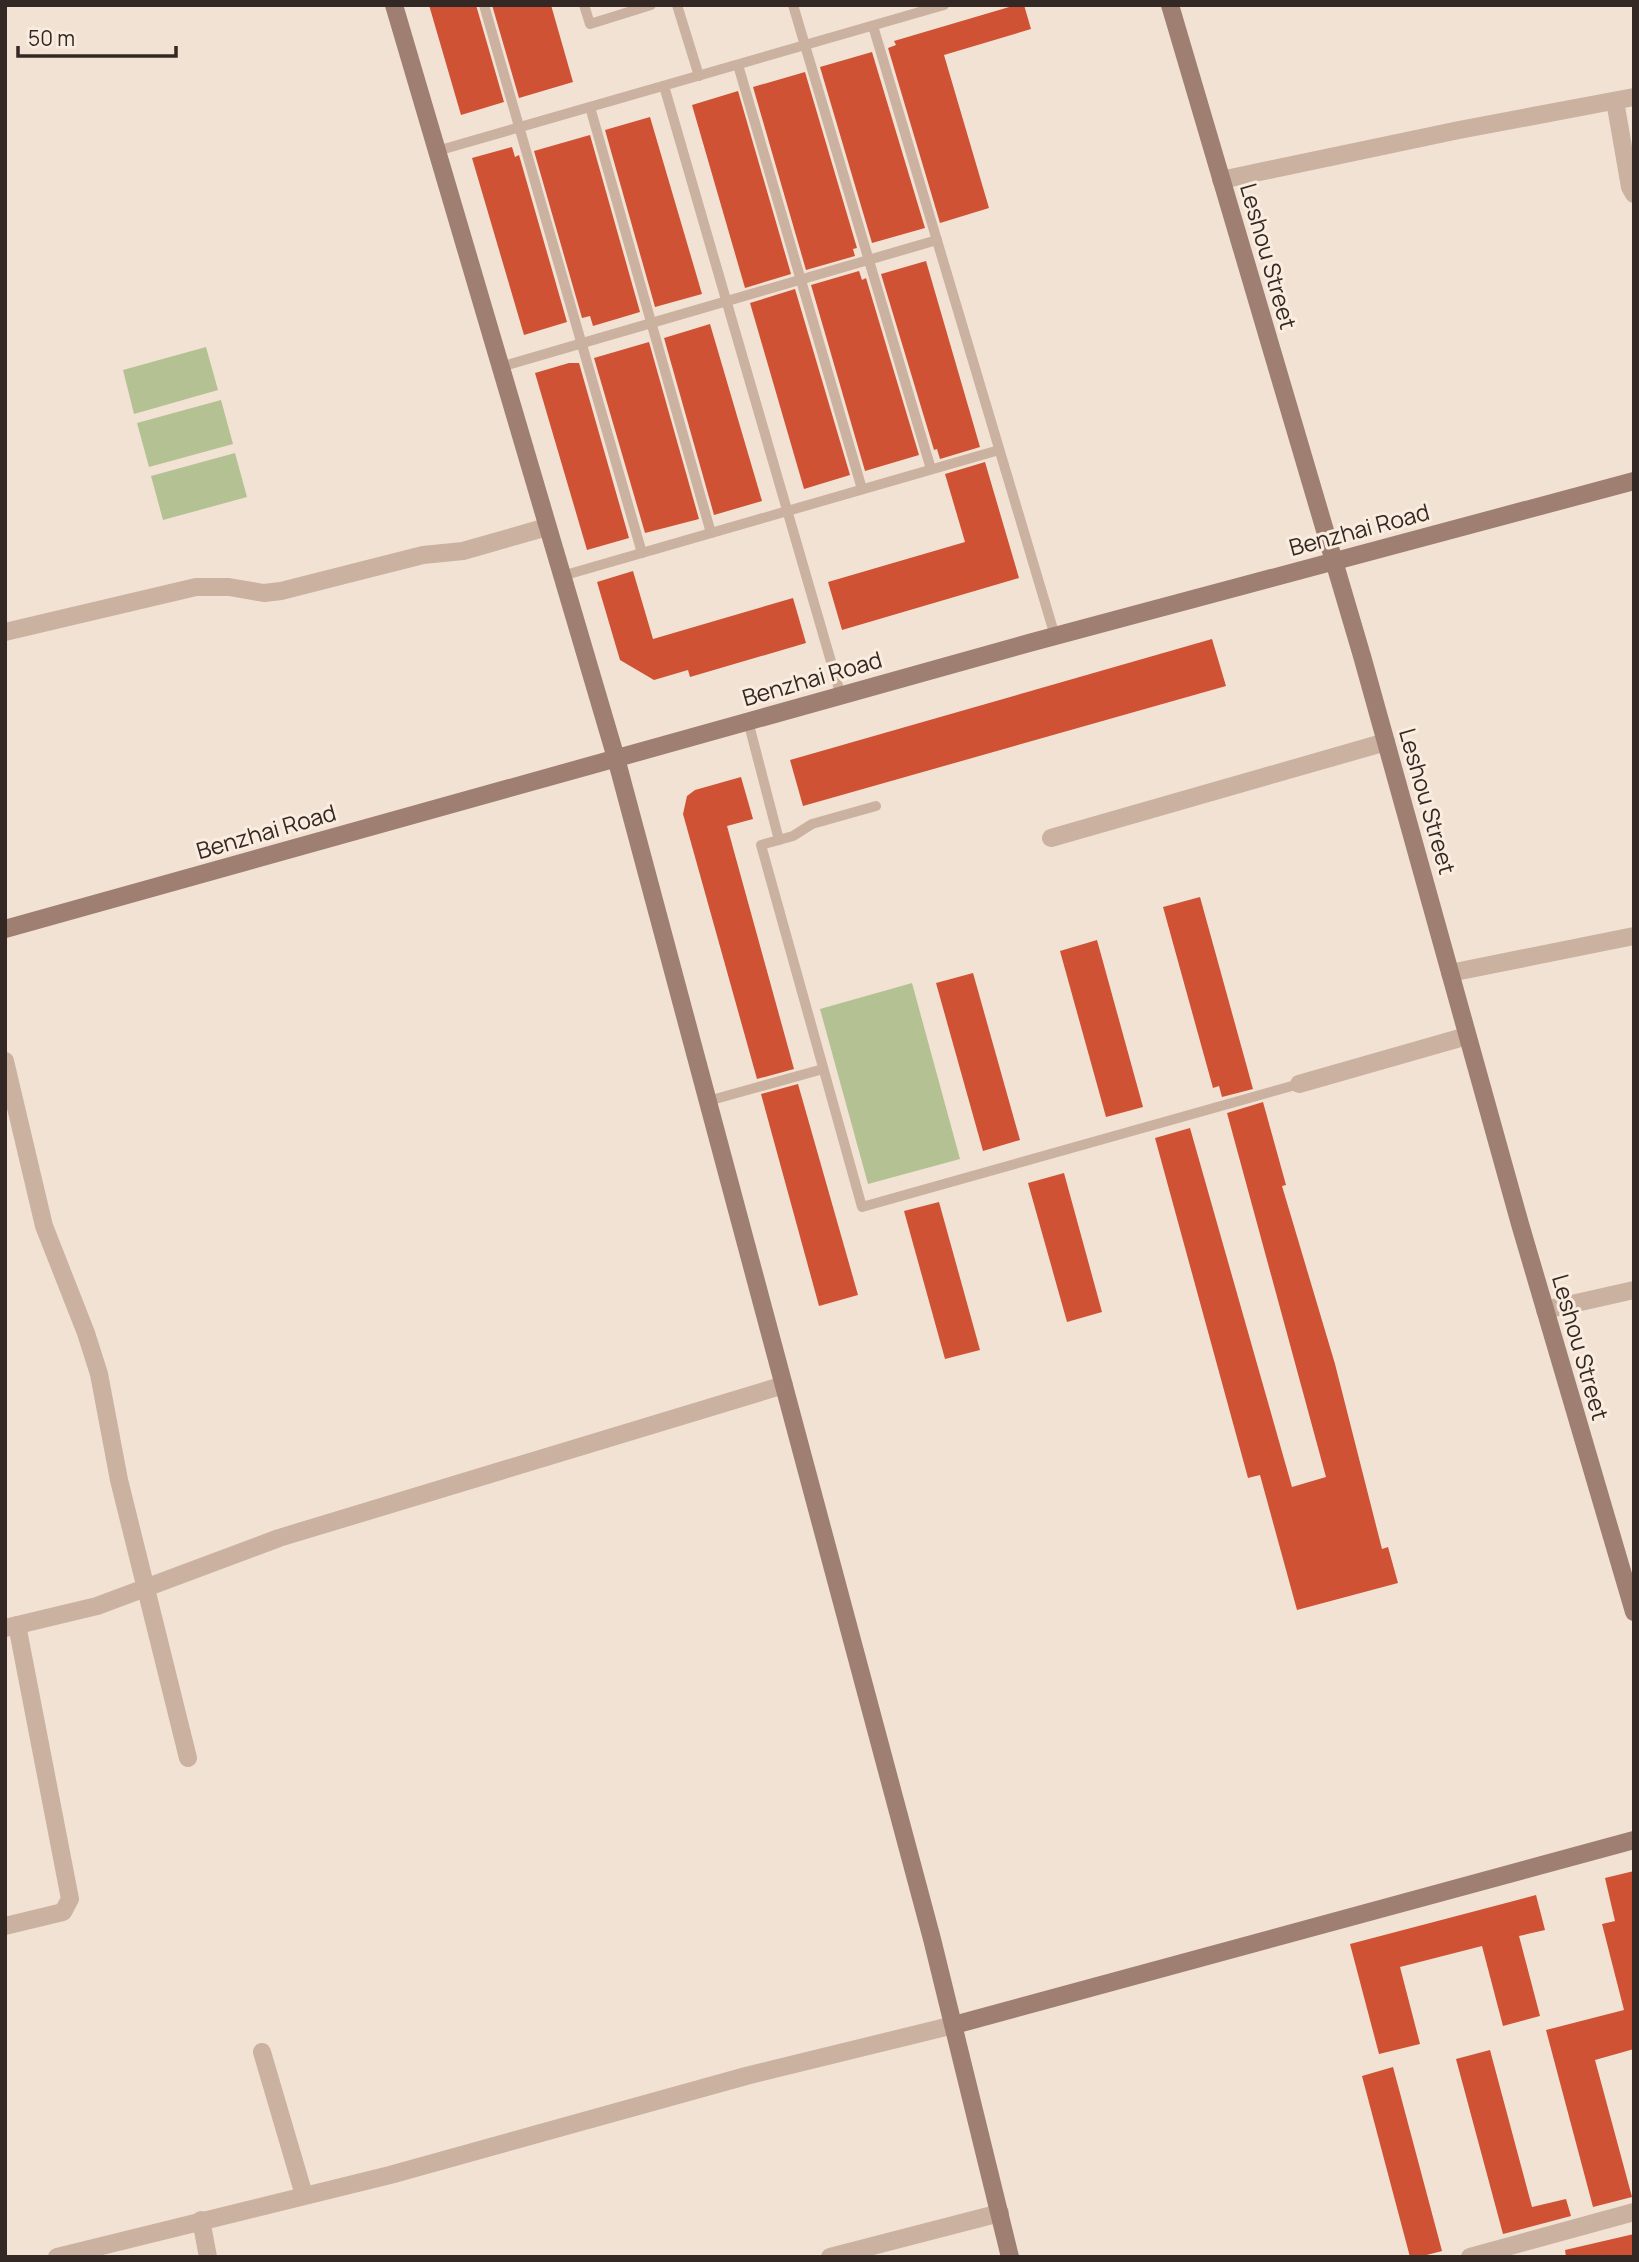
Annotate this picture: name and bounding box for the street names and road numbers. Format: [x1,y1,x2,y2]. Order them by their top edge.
street label: Leshou Street [1233,179,1305,333]
street label: Benzhai Road [1285,495,1433,563]
street label: Benzhai Road [738,643,886,713]
street label: Leshou Street [1392,724,1464,878]
street label: Benzhai Road [192,796,340,866]
street label: Leshou Street [1545,1270,1617,1424]

